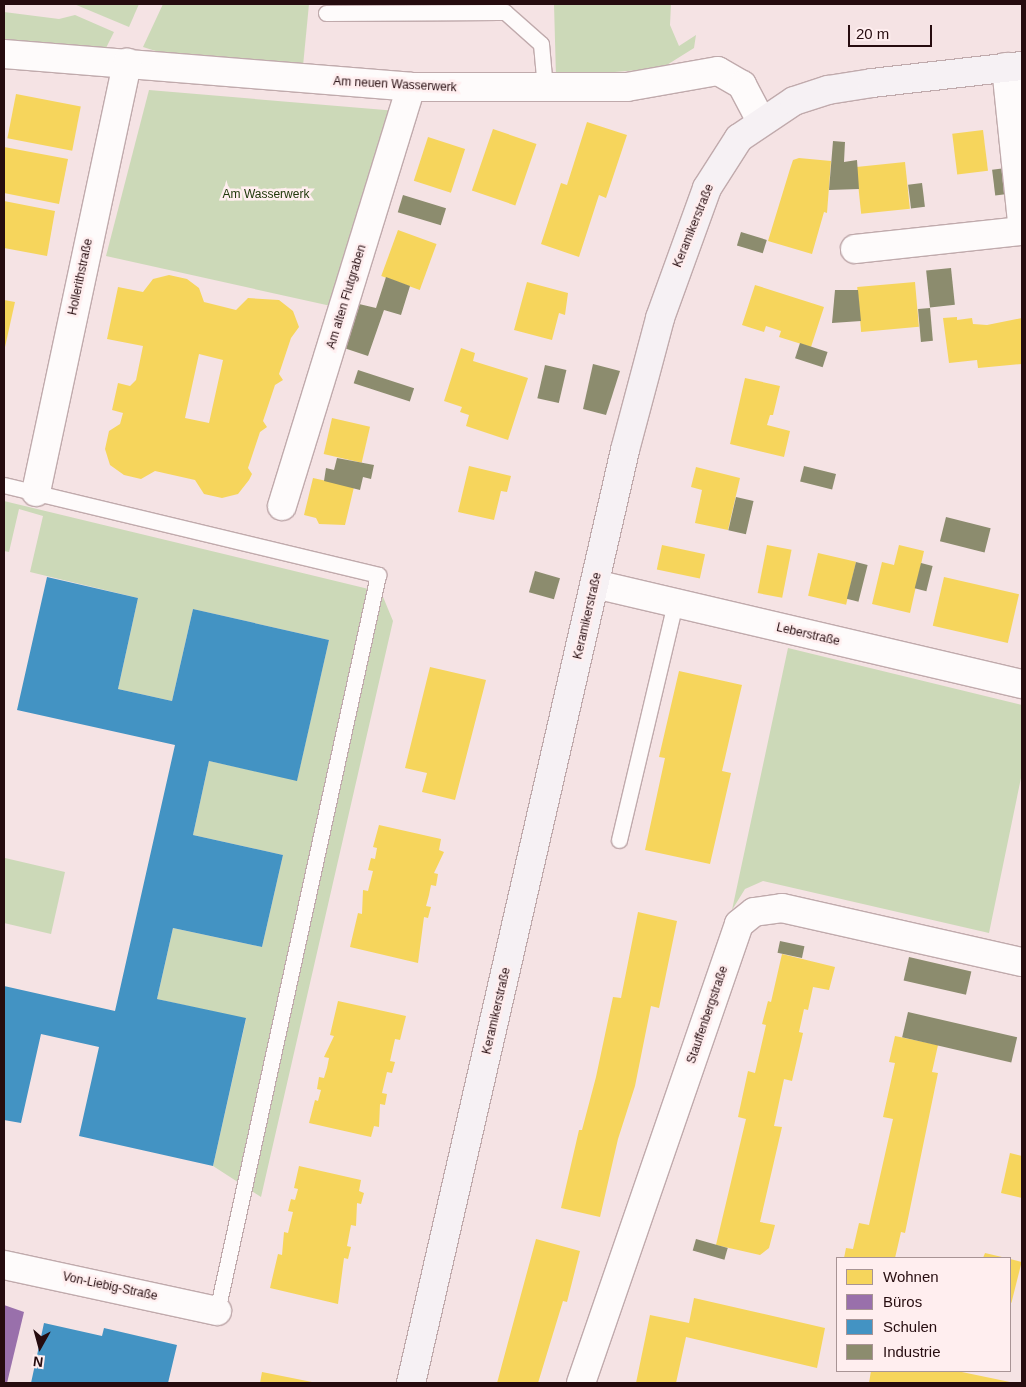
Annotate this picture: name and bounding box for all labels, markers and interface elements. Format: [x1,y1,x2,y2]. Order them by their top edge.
scale bar [851,15,935,47]
text: 20 m [856,25,889,42]
street label: Am neuen Wasserwerk [333,75,457,95]
street label: Keramikerstraße [671,182,717,270]
park label: Am Wasserwerk [223,188,309,202]
street label: Hollerithstraße [66,237,96,317]
street label: Am alten Flutgraben [324,243,370,351]
street label: Keramikerstraße [571,571,605,661]
street label: Leberstraße [775,621,841,649]
street label: Stauffenbergstraße [685,964,731,1066]
street label: Keramikerstraße [480,966,514,1056]
legend [836,1257,1011,1372]
text: Wohnen [883,1268,939,1285]
street label: Von-Liebig-Straße [61,1270,159,1304]
text: Büros [883,1293,922,1310]
text: Schulen [883,1318,937,1335]
north arrow [15,1322,65,1372]
text: Industrie [883,1343,941,1360]
text: N [32,1353,44,1370]

